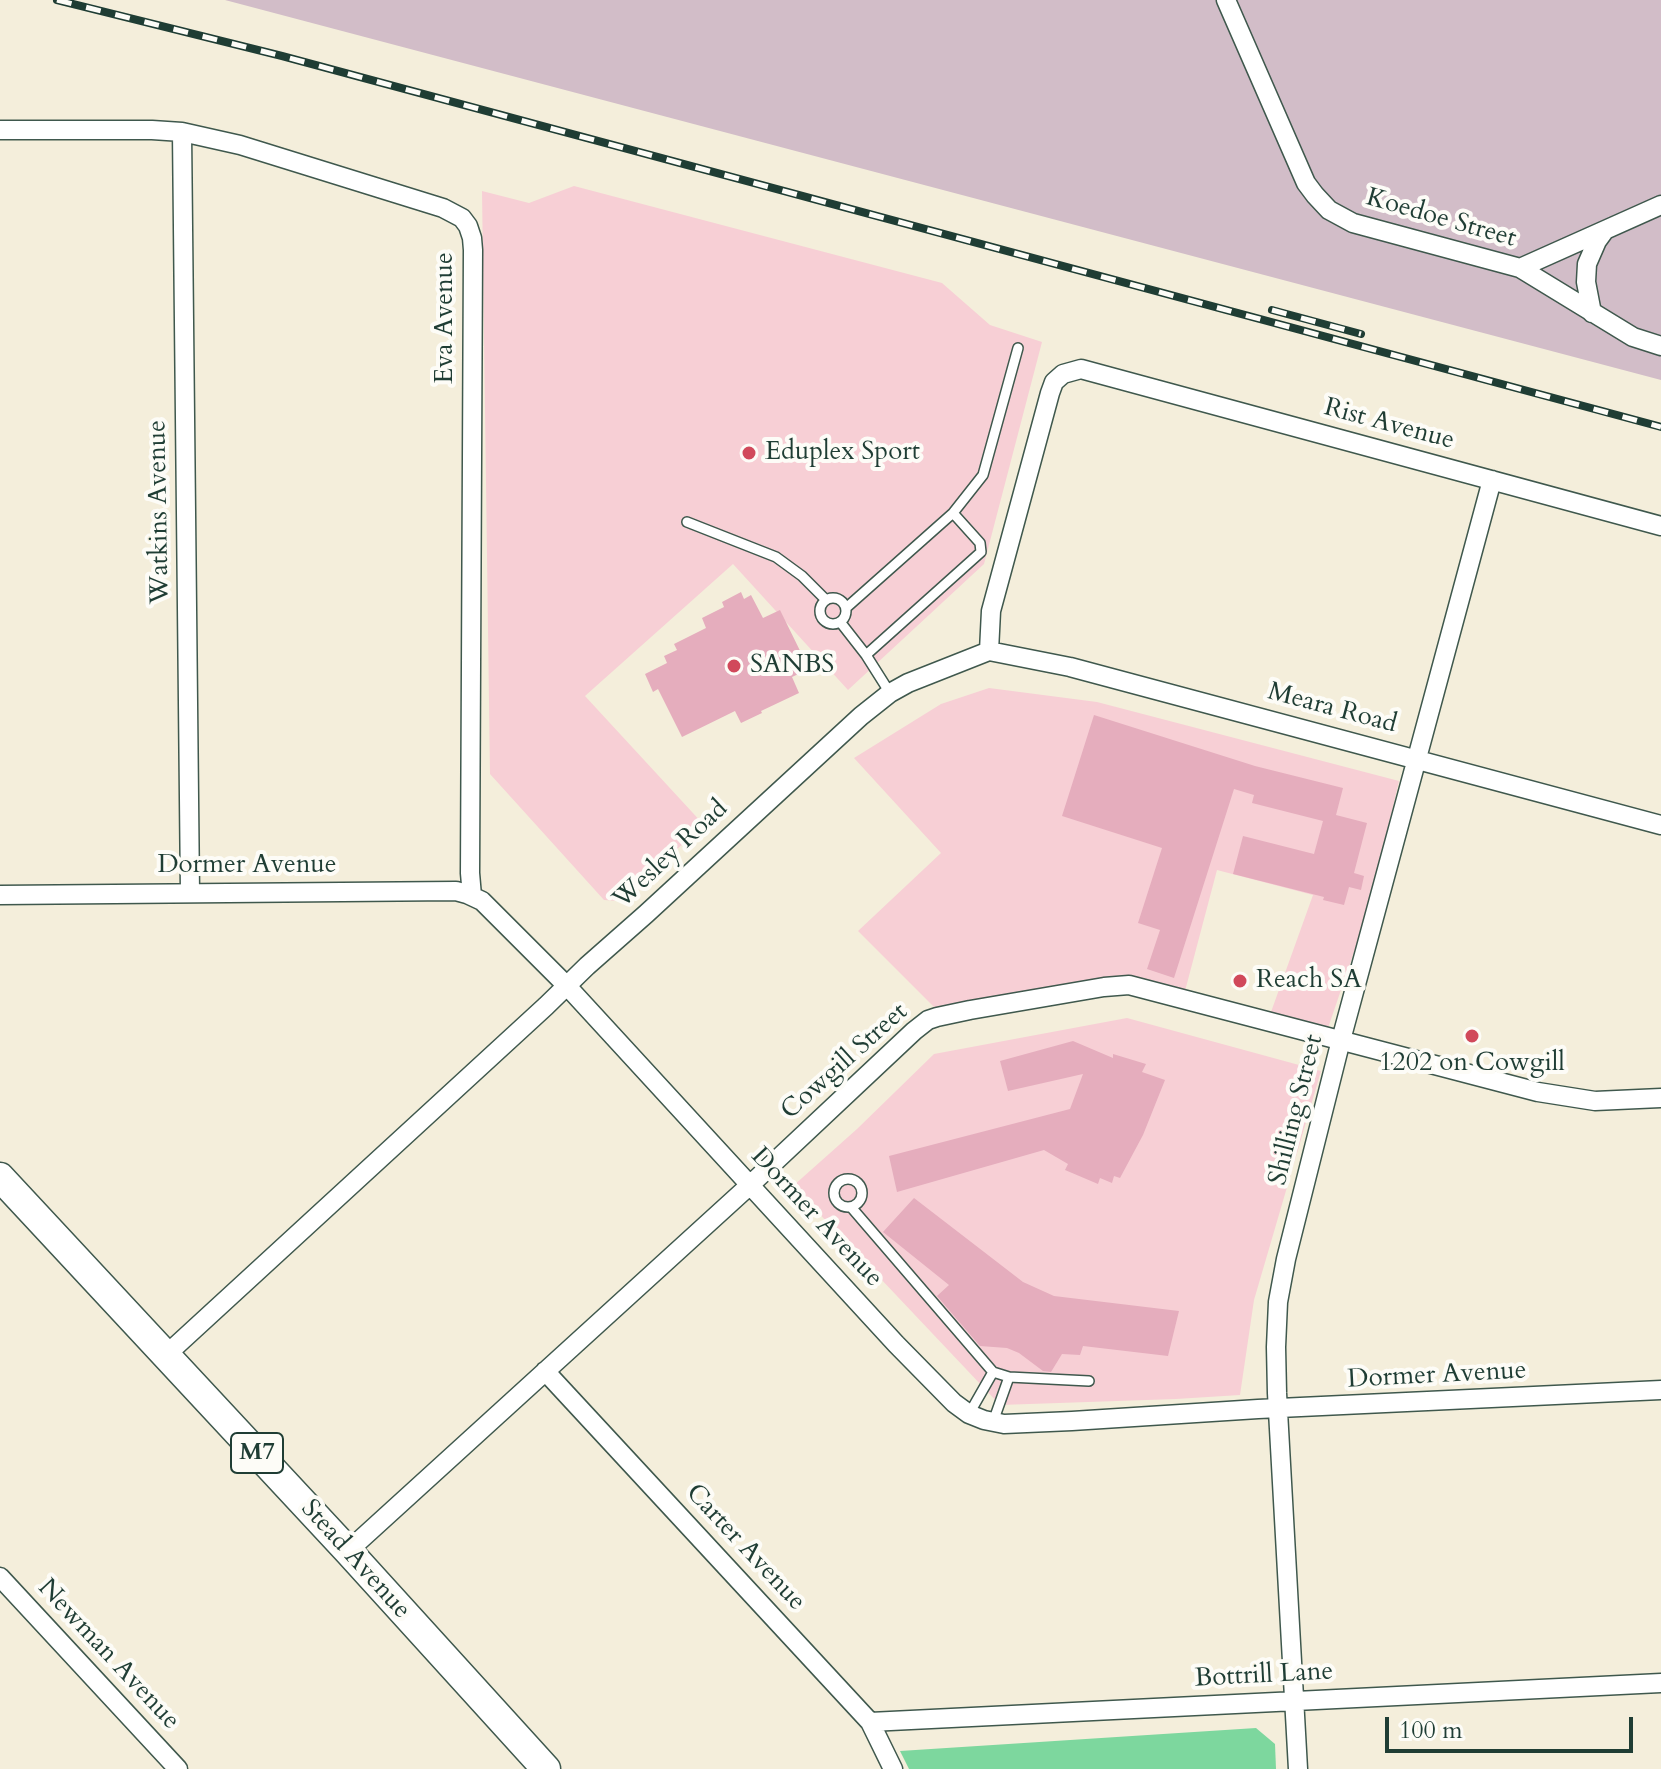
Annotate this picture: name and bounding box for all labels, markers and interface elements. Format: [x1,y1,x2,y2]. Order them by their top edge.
street label: Koedoe Street [1362,183,1520,255]
street label: Eva Avenue [430,252,462,384]
street label: Rist Avenue [1320,393,1458,457]
street label: Watkins Avenue [143,420,177,604]
place label: Eduplex Sport [765,437,920,469]
marker: Eduplex Sport [740,444,758,462]
place label: SANBS [750,650,834,682]
marker: SANBS [725,657,743,675]
street label: Meara Road [1264,677,1400,741]
street label: Wesley Road [607,794,735,916]
street label: Dormer Avenue [157,850,337,882]
place label: Reach SA [1256,965,1362,997]
marker: Reach SA [1231,972,1249,990]
street label: Cowgill Street [775,997,915,1127]
marker: 1202 on Cowgill [1463,1027,1481,1045]
street label: Shilling Street [1263,1031,1331,1189]
place label: 1202 on Cowgill [1379,1048,1565,1080]
street label: Dormer Avenue [743,1142,889,1294]
street label: Dormer Avenue [1347,1356,1527,1396]
road number: M7 [231,1433,283,1473]
street label: Carter Avenue [679,1478,811,1618]
street label: Stead Avenue [293,1494,417,1626]
street label: Newman Avenue [30,1573,186,1737]
street label: Bottrill Lane [1194,1657,1334,1695]
scale bar [1389,1701,1637,1751]
text: 100 m [1399,1714,1463,1747]

